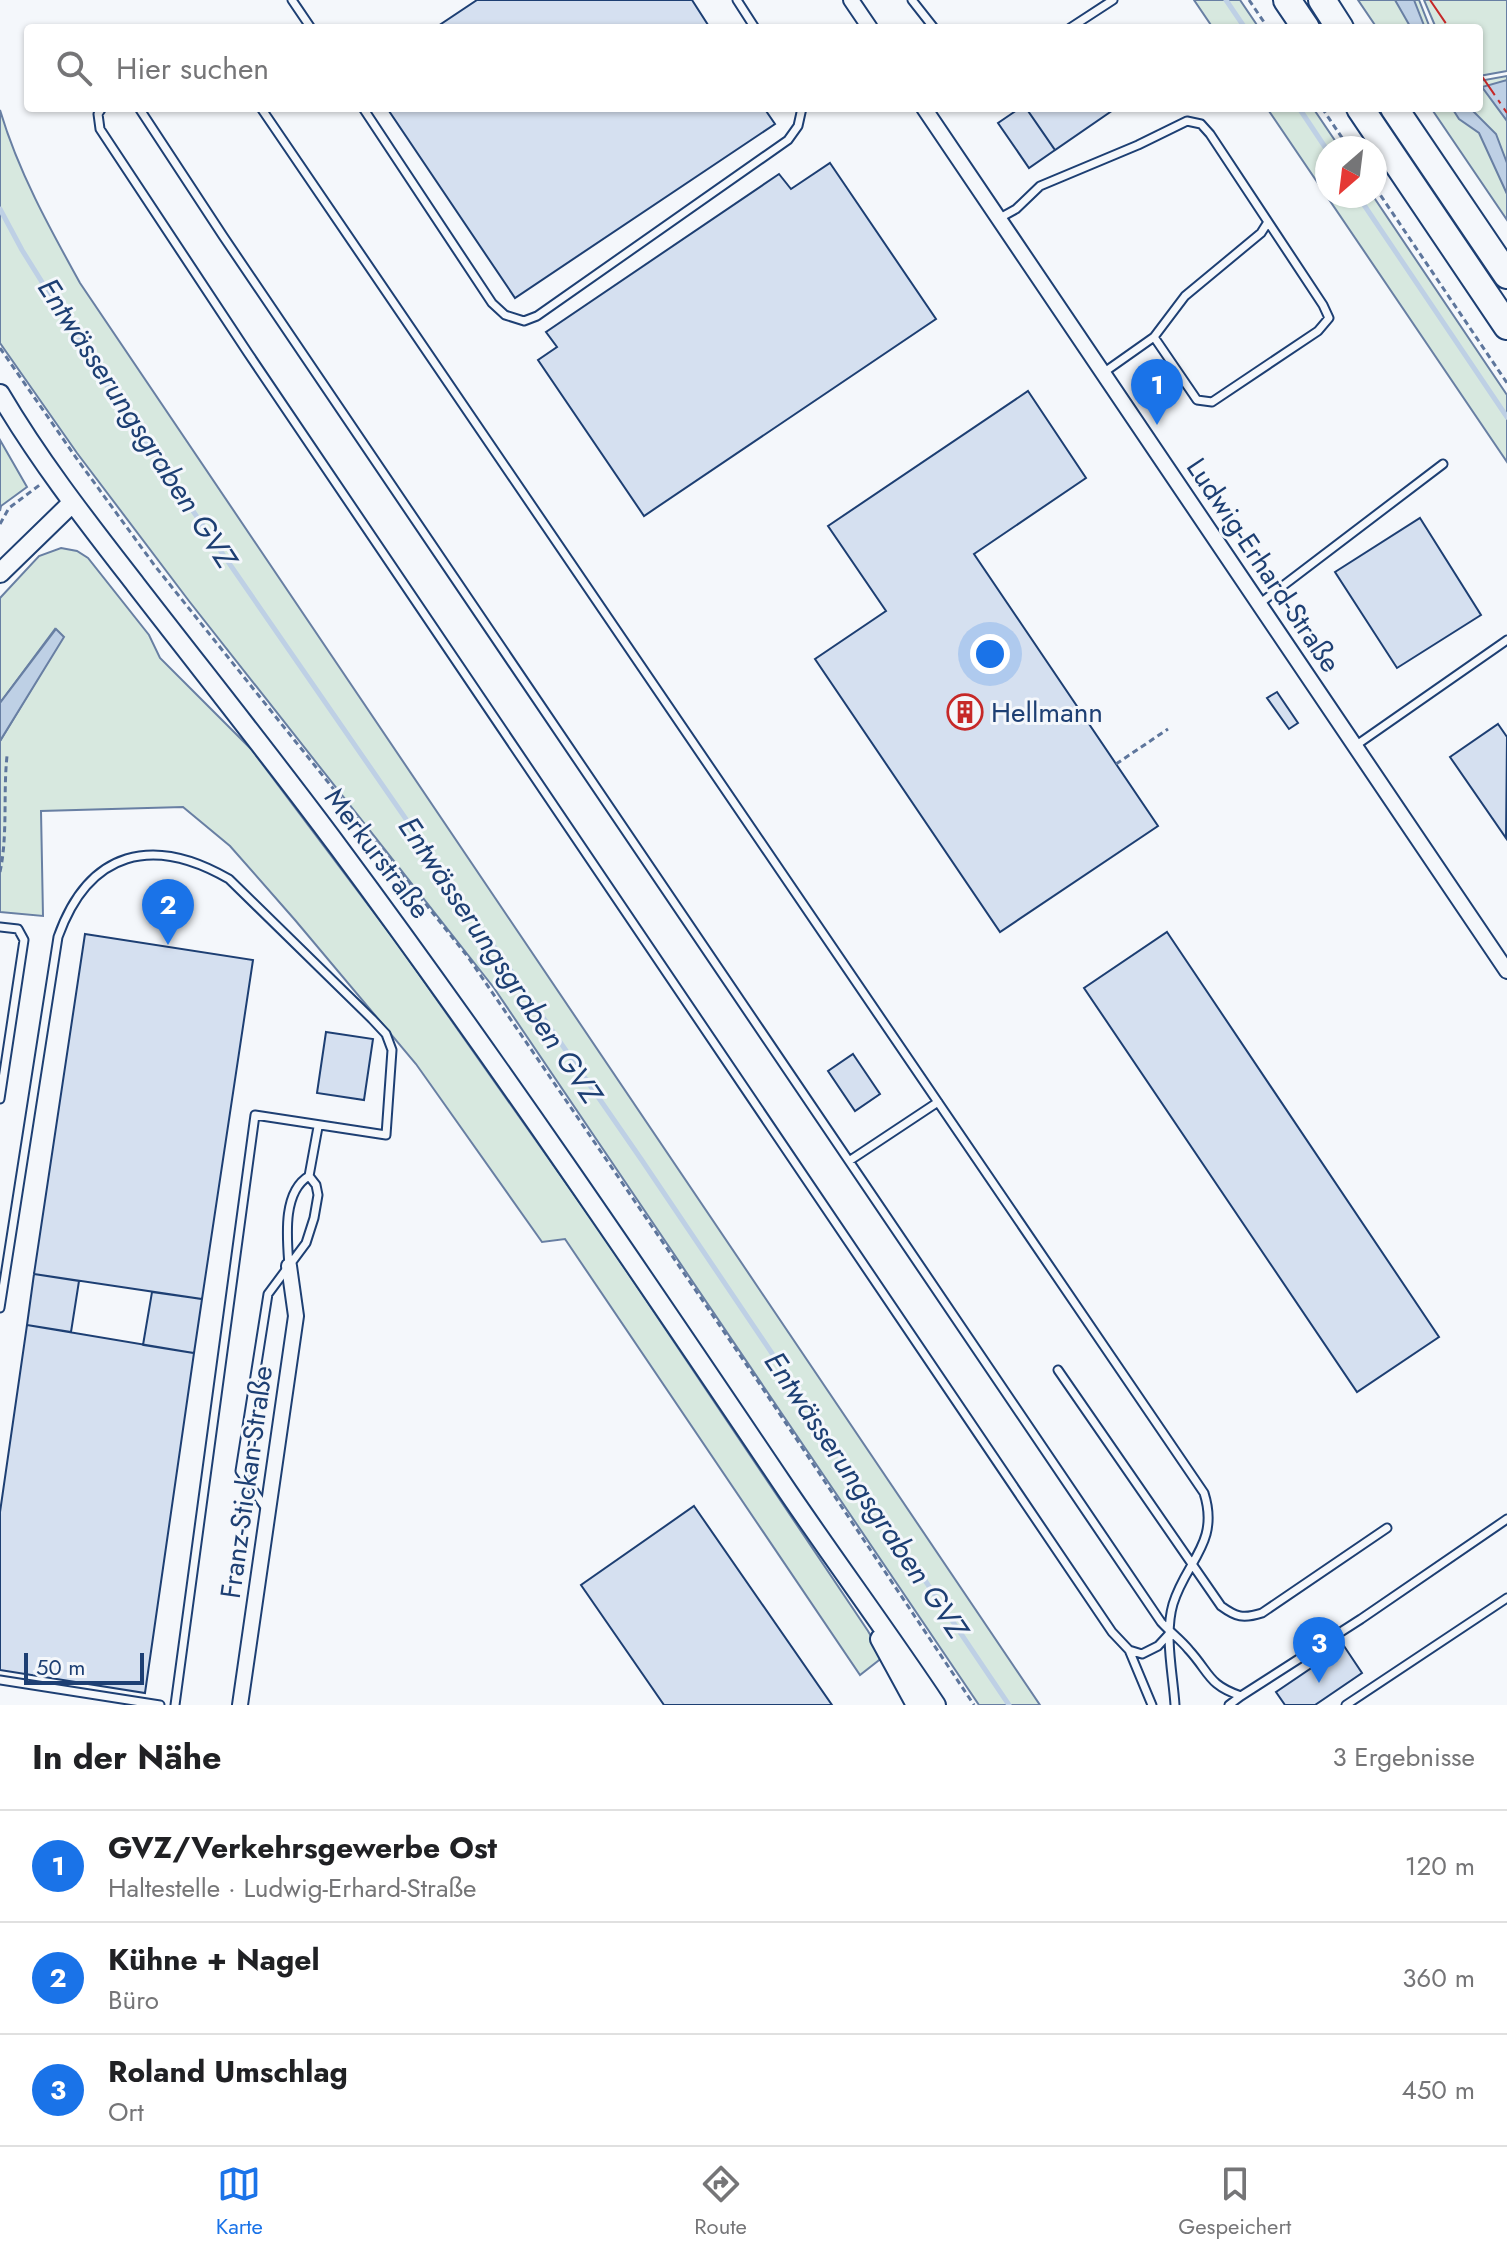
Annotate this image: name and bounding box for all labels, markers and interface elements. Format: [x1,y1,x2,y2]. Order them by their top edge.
search box [24,24,1483,112]
icon: search [52,46,96,90]
text: Hier suchen [116,47,269,90]
north arrow [1315,136,1387,208]
water label: Entwässerungsgraben GVZ [27,269,249,579]
pin: 1 [1131,359,1183,425]
street label: Ludwig-Erhard-Straße [1176,450,1351,681]
your location [970,634,1010,674]
place label: Hellmann [991,692,1103,733]
building icon: Hellmann [946,693,984,731]
street label: Merkurstraße [315,779,440,927]
water label: Entwässerungsgraben GVZ [388,808,614,1114]
pin: 2 [142,879,194,945]
water label: Entwässerungsgraben GVZ [754,1343,980,1649]
street label: Franz-Stickan-Straße [210,1363,283,1601]
pin: 3 [1293,1617,1345,1683]
scale bar [24,1649,144,1685]
text: 50 m [36,1651,85,1683]
text: In der Nähe [32,1733,222,1782]
text: 3 Ergebnisse [1332,1738,1475,1776]
text: GVZ/Verkehrsgewerbe Ost [108,1826,497,1869]
text: 1 [51,1847,65,1885]
text: 120 m [1405,1847,1475,1885]
text: Haltestelle · Ludwig-Erhard-Straße [108,1869,477,1907]
text: Kühne + Nagel [108,1938,320,1981]
text: 2 [49,1959,67,1997]
text: 360 m [1402,1959,1475,1997]
text: Büro [108,1981,159,2019]
text: Roland Umschlag [108,2050,348,2093]
text: 3 [50,2071,66,2109]
text: 450 m [1401,2071,1475,2109]
text: Ort [108,2093,144,2131]
tab: Karte [216,2162,263,2242]
tab: Route [694,2162,747,2242]
tab: Gespeichert [1178,2162,1291,2242]

